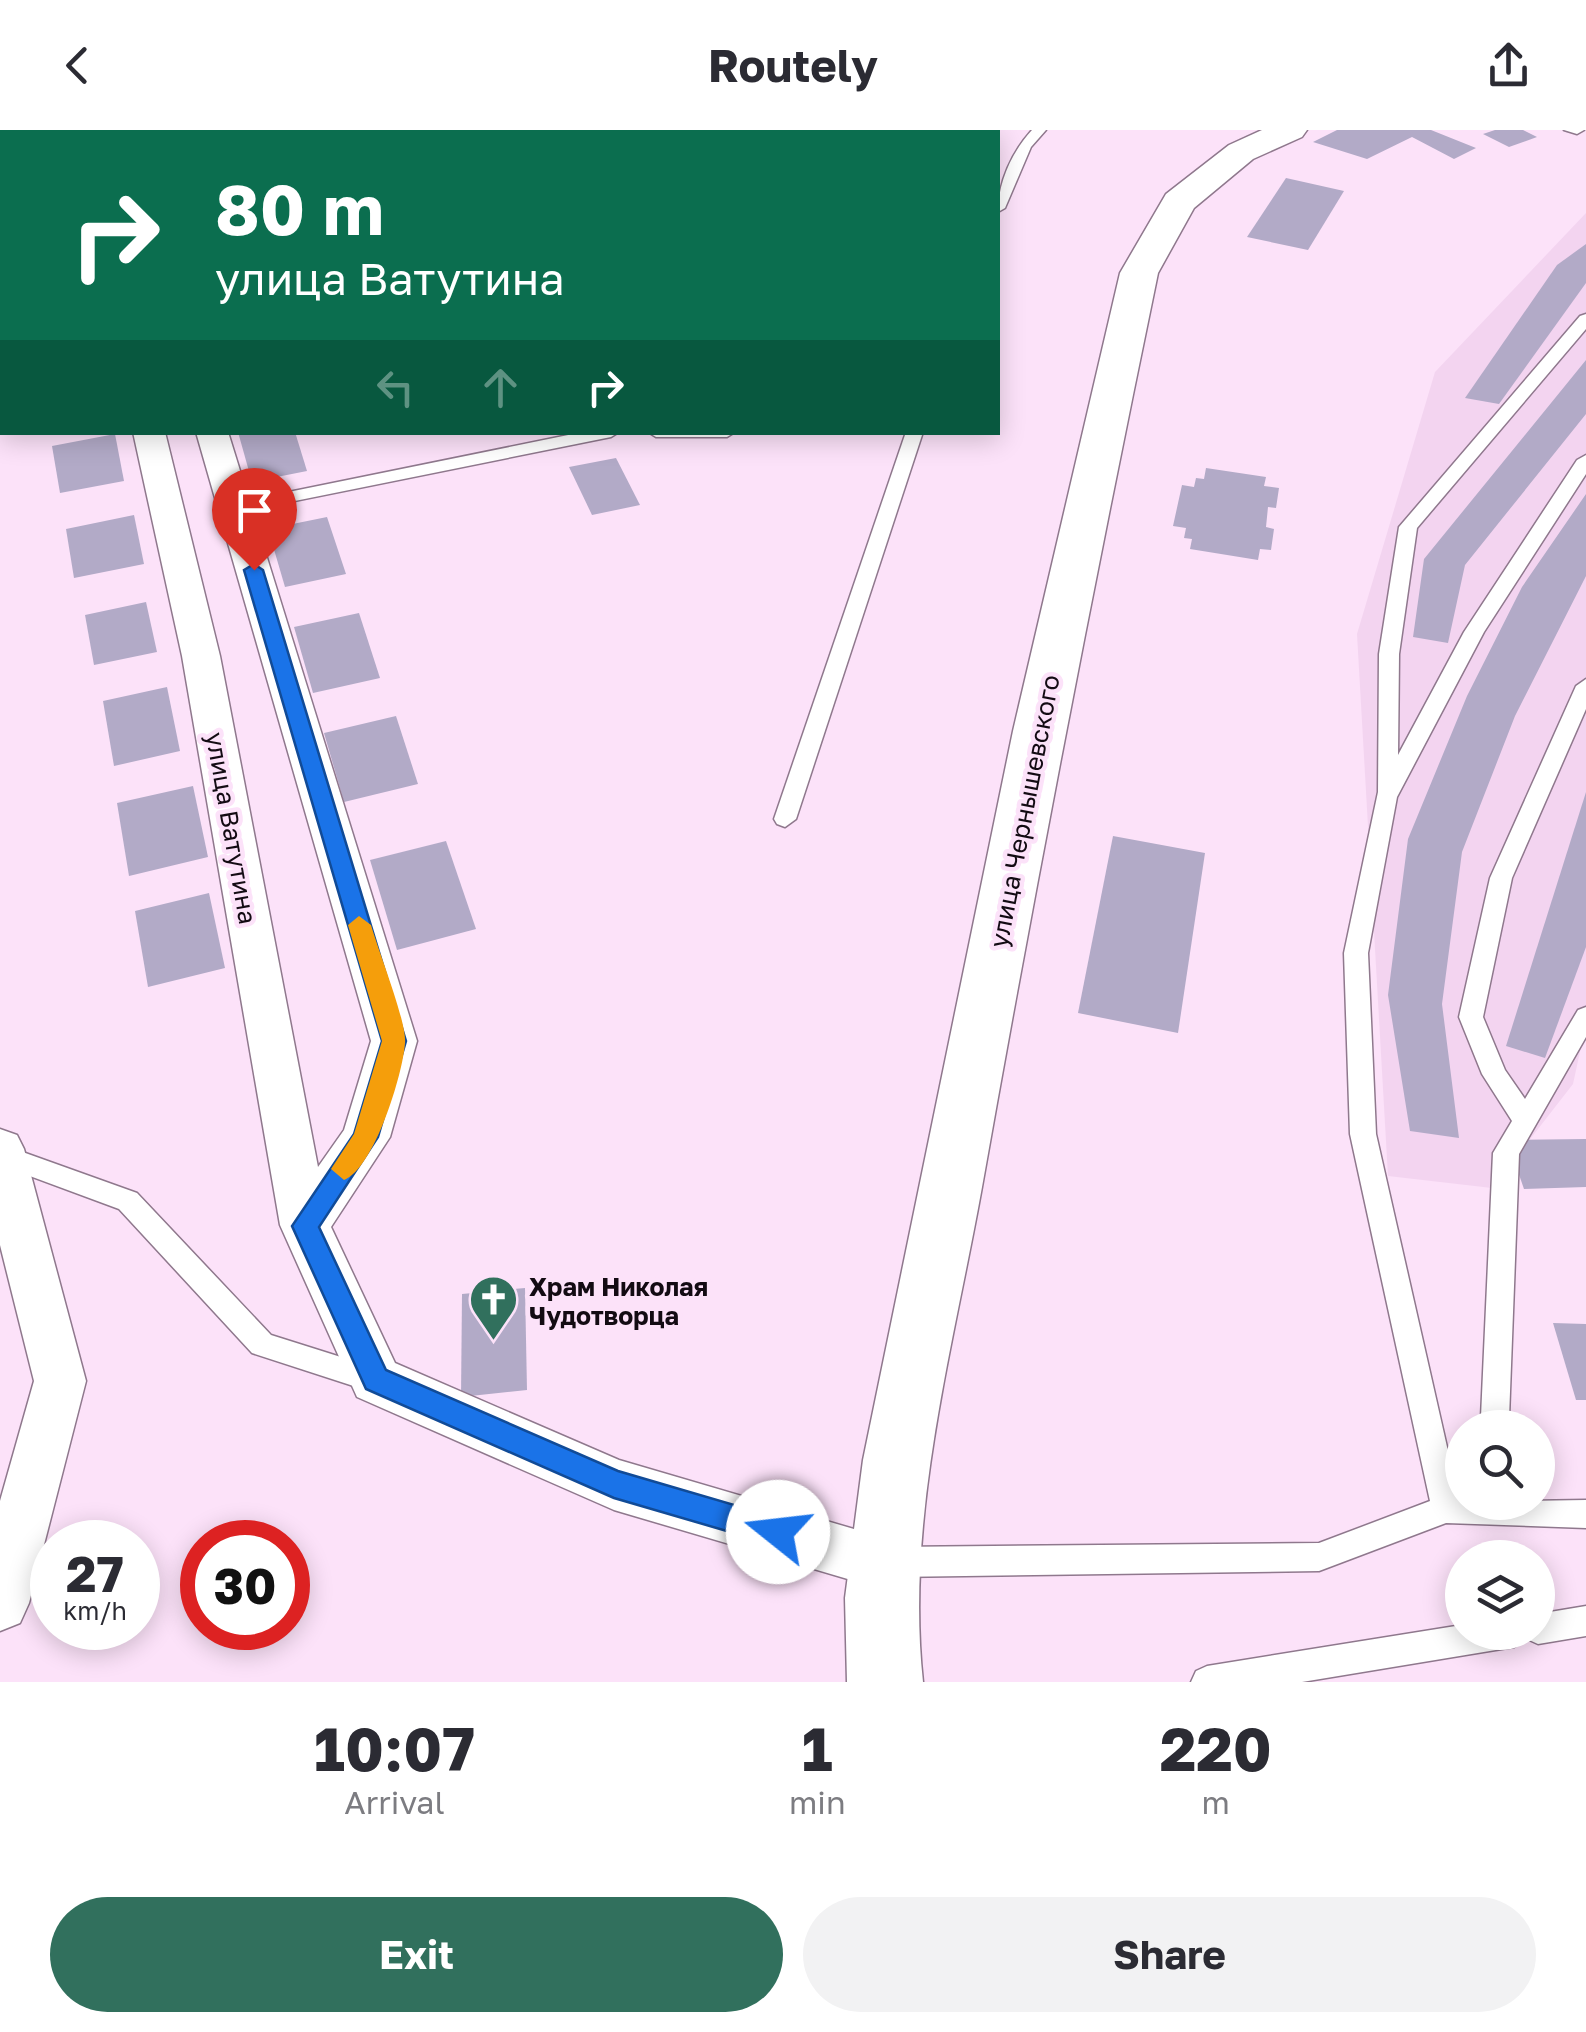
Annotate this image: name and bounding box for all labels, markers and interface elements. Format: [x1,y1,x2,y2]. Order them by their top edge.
icon: back [50,38,105,93]
text: Routely [708,38,878,92]
icon: share [1481,38,1536,93]
text: 80 m [215,166,384,250]
icon: right [50,170,180,300]
text: улица Ватутина [215,251,565,305]
icon: left [368,360,423,415]
icon: ahead [473,360,528,415]
icon: right [578,360,633,415]
pin [212,468,297,571]
icon: arrive [227,483,282,538]
street label: улица Чернышевского [982,672,1066,950]
street label: улица Ватутина [200,730,264,926]
place label: Храм Николая Чудотворца [529,1271,708,1331]
church icon: Храм Николая Чудотворца [468,1274,520,1342]
map controls [1445,1410,1555,1650]
button: search [1445,1410,1555,1520]
position arrow [726,1480,830,1584]
speed limit sign: 30 [180,1520,310,1650]
button: layers [1445,1540,1555,1650]
text: 27 [66,1543,124,1603]
text: km/h [63,1595,127,1626]
text: 10:07 [314,1712,475,1784]
text: 1 [802,1712,833,1784]
text: 220 [1160,1712,1272,1784]
text: Arrival [344,1783,445,1821]
text: min [789,1783,846,1821]
text: m [1202,1783,1230,1821]
button: Exit [50,1897,783,2012]
button: Share [803,1897,1536,2012]

